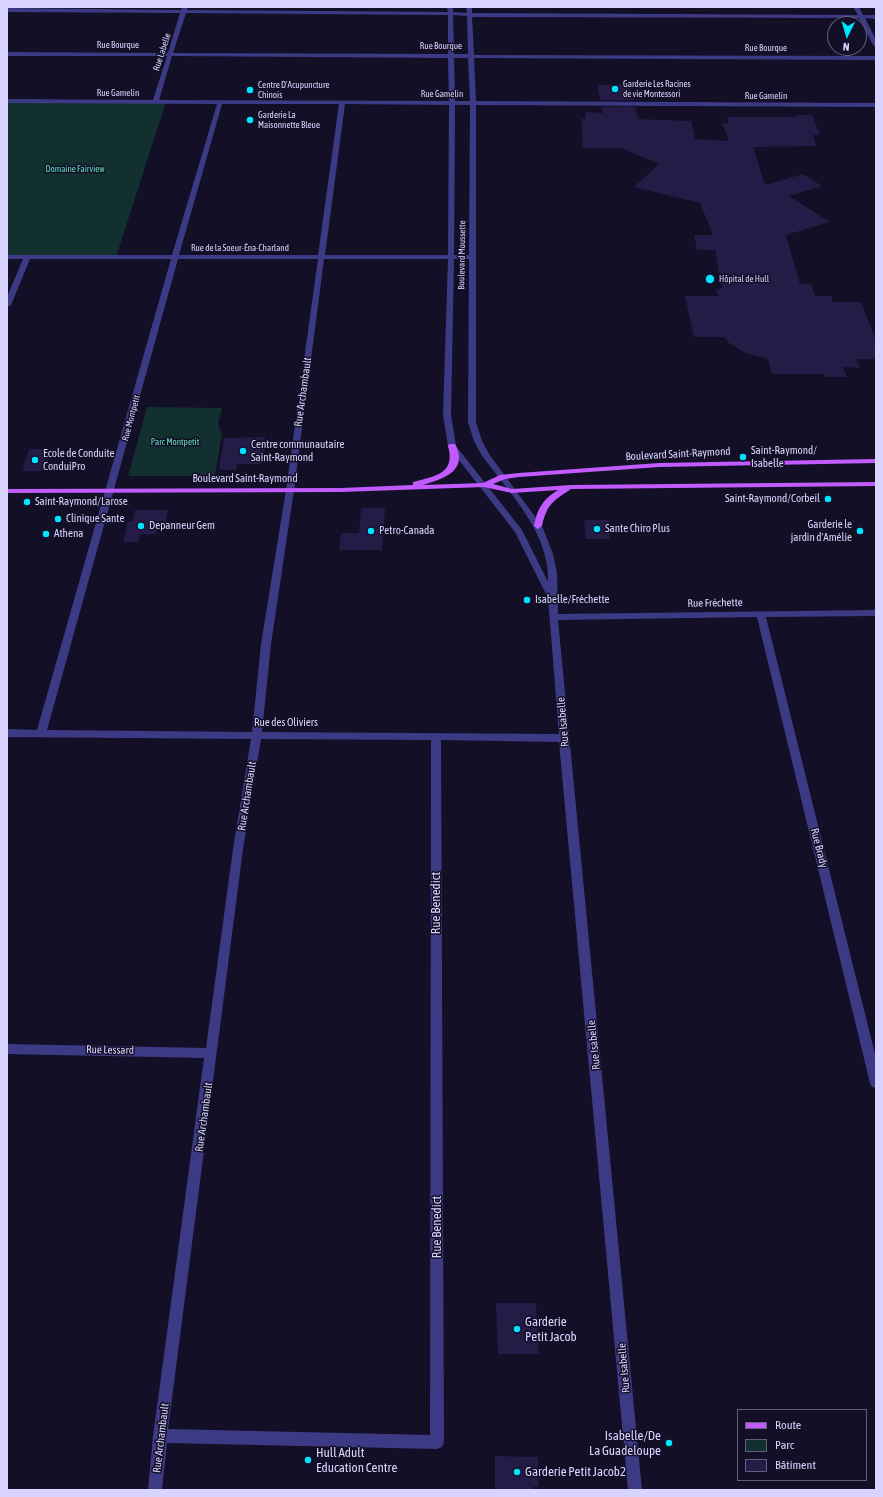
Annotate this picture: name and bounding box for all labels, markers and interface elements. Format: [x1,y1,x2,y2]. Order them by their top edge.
north arrow [827,16,867,56]
street label: Rue Labelle [151,32,173,72]
street label: Rue Bourque [97,40,139,50]
street label: Rue Bourque [420,41,462,51]
text: N [842,41,850,53]
street label: Rue Bourque [745,43,787,53]
place label: Garderie Les Racines de vie Montessori [623,79,691,100]
place label: Centre D'Acupuncture Chinois [258,80,330,101]
marker: Garderie Les Racines de vie Montessori [610,84,620,94]
marker: Centre D'Acupuncture Chinois [245,85,255,95]
street label: Rue Gamelin [97,88,139,98]
street label: Rue Gamelin [421,89,463,99]
street label: Rue Gamelin [745,91,787,101]
place label: Garderie La Maisonnette Bleue [258,110,320,131]
marker: Garderie La Maisonnette Bleue [245,115,255,125]
park label: Domaine Fairview [45,164,105,174]
street label: Boulevard Moussette [456,220,468,290]
street label: Rue de la Soeur-Éna-Charland [191,243,289,253]
marker: Hôpital de Hull [704,273,716,285]
place label: Hôpital de Hull [719,274,769,284]
street label: Rue Archambault [292,356,314,428]
street label: Rue Montpetit [120,394,142,442]
park label: Parc Montpetit [151,437,199,447]
place label: Centre communautaire Saint-Raymond [251,438,344,464]
place label: Saint-Raymond/ Isabelle [751,444,817,470]
street label: Boulevard Saint-Raymond [625,445,731,463]
marker: Centre communautaire Saint-Raymond [238,446,248,456]
place label: Ecole de Conduite ConduiPro [43,447,115,473]
marker: Saint-Raymond/ Isabelle [738,452,748,462]
marker: Ecole de Conduite ConduiPro [30,455,40,465]
street label: Boulevard Saint-Raymond [192,472,298,486]
place label: Saint-Raymond/Corbeil [725,492,820,506]
marker: Saint-Raymond/Corbeil [823,494,833,504]
place label: Saint-Raymond/Larose [35,495,128,509]
marker: Saint-Raymond/Larose [22,497,32,507]
place label: Clinique Sante [66,512,124,526]
marker: Clinique Sante [53,514,63,524]
place label: Garderie le jardin d'Amélie [791,518,852,544]
place label: Depanneur Gem [149,519,215,533]
marker: Depanneur Gem [136,521,146,531]
place label: Sante Chiro Plus [605,522,670,536]
place label: Petro-Canada [379,524,434,538]
marker: Sante Chiro Plus [592,524,602,534]
marker: Petro-Canada [366,526,376,536]
marker: Garderie le jardin d'Amélie [855,526,865,536]
place label: Athena [54,527,83,541]
marker: Athena [41,529,51,539]
place label: Isabelle/Fréchette [535,593,609,607]
marker: Isabelle/Fréchette [522,595,532,605]
street label: Rue Fréchette [687,596,743,610]
street label: Rue Isabelle [554,697,572,747]
street label: Rue des Oliviers [254,716,318,730]
street label: Rue Archambault [235,760,259,832]
street label: Rue Brady [808,827,830,869]
street label: Rue Benedict [428,872,444,934]
street label: Rue Isabelle [585,1019,603,1071]
street label: Rue Lessard [86,1043,134,1057]
street label: Rue Archambault [193,1081,215,1153]
street label: Rue Benedict [429,1196,445,1258]
place label: Garderie Petit Jacob [525,1314,577,1345]
marker: Garderie Petit Jacob [512,1324,522,1334]
street label: Rue Isabelle [615,1343,633,1393]
street label: Rue Archambault [150,1402,172,1474]
legend [737,1409,867,1481]
text: Route [775,1418,801,1432]
place label: Isabelle/De La Guadeloupe [589,1428,661,1459]
marker: Isabelle/De La Guadeloupe [664,1438,674,1448]
text: Parc [775,1438,794,1452]
place label: Hull Adult Education Centre [316,1445,397,1476]
marker: Hull Adult Education Centre [303,1455,313,1465]
text: Bâtiment [775,1458,816,1472]
place label: Garderie Petit Jacob2 [525,1464,626,1480]
marker: Garderie Petit Jacob2 [512,1467,522,1477]

